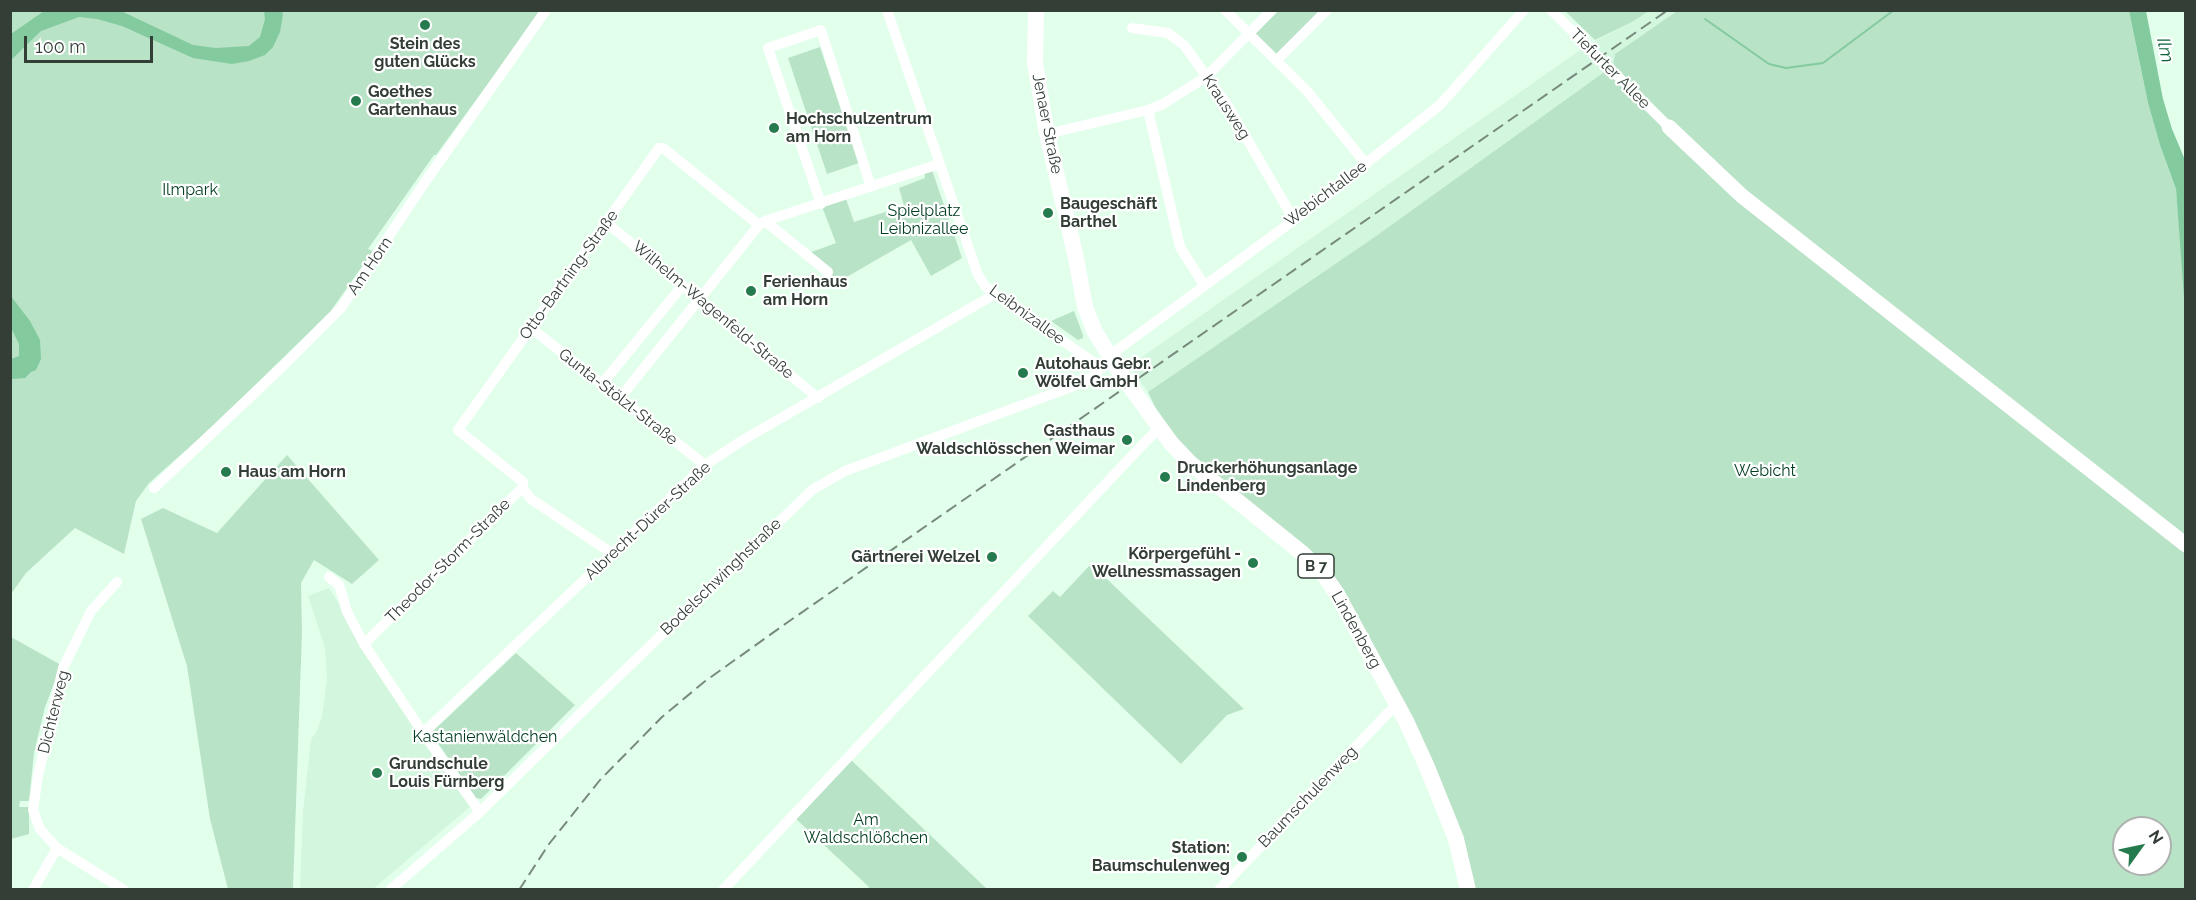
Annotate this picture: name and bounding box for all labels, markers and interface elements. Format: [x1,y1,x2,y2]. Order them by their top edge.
marker: Stein des guten Glücks [418,18,432,32]
scale bar [27,24,156,62]
street label: Tiefurter Allee [1566,25,1654,113]
place label: Stein des guten Glücks [374,34,476,72]
text: 100 m [35,36,86,57]
water label: Ilm [2152,36,2178,64]
street label: Krausweg [1198,71,1254,143]
street label: Jenaer Straße [1028,72,1066,176]
place label: Goethes Gartenhaus [368,82,457,120]
marker: Goethes Gartenhaus [349,94,363,108]
place label: Hochschulzentrum am Horn [786,109,932,147]
marker: Hochschulzentrum am Horn [767,121,781,135]
street label: Webichtallee [1281,157,1371,231]
park label: Ilmpark [162,180,218,200]
place label: Baugeschäft Barthel [1060,194,1157,232]
park label: Spielplatz Leibnizallee [880,201,968,239]
street label: Otto-Bartning-Straße [516,206,622,344]
marker: Baugeschäft Barthel [1041,206,1055,220]
street label: Am Horn [344,233,396,299]
street label: Wilhelm-Wagenfeld-Straße [628,237,798,383]
place label: Ferienhaus am Horn [763,272,847,310]
street label: Leibnizallee [985,281,1069,349]
marker: Ferienhaus am Horn [744,284,758,298]
street label: Gunta-Stölzl-Straße [555,345,681,449]
place label: Autohaus Gebr. Wölfel GmbH [1035,354,1151,392]
marker: Autohaus Gebr. Wölfel GmbH [1016,366,1030,380]
place label: Gasthaus Waldschlösschen Weimar [916,421,1115,459]
marker: Gasthaus Waldschlösschen Weimar [1120,433,1134,447]
street label: Albrecht-Dürer-Straße [581,458,715,584]
place label: Druckerhöhungsanlage Lindenberg [1177,458,1357,496]
park label: Webicht [1734,461,1796,481]
place label: Haus am Horn [238,462,346,482]
marker: Haus am Horn [219,465,233,479]
marker: Druckerhöhungsanlage Lindenberg [1158,470,1172,484]
street label: Theodor-Storm-Straße [382,495,514,627]
street label: Bodelschwinghstraße [657,514,785,640]
place label: Körpergefühl - Wellnessmassagen [1092,544,1241,582]
place label: Gärtnerei Welzel [851,547,980,567]
marker: Gärtnerei Welzel [985,550,999,564]
road number: B 7 [1298,554,1334,578]
marker: Körpergefühl - Wellnessmassagen [1246,556,1260,570]
street label: Lindenberg [1327,588,1385,672]
street label: Dichterweg [34,668,74,756]
park label: Kastanienwäldchen [413,727,557,747]
street label: Baumschulenweg [1255,742,1361,852]
place label: Grundschule Louis Fürnberg [389,754,504,792]
marker: Grundschule Louis Fürnberg [370,766,384,780]
park label: Am Waldschlößchen [804,810,928,848]
north arrow [2112,816,2172,876]
text: N [2145,827,2167,847]
place label: Station: Baumschulenweg [1092,838,1230,876]
marker: Station: Baumschulenweg [1235,850,1249,864]

